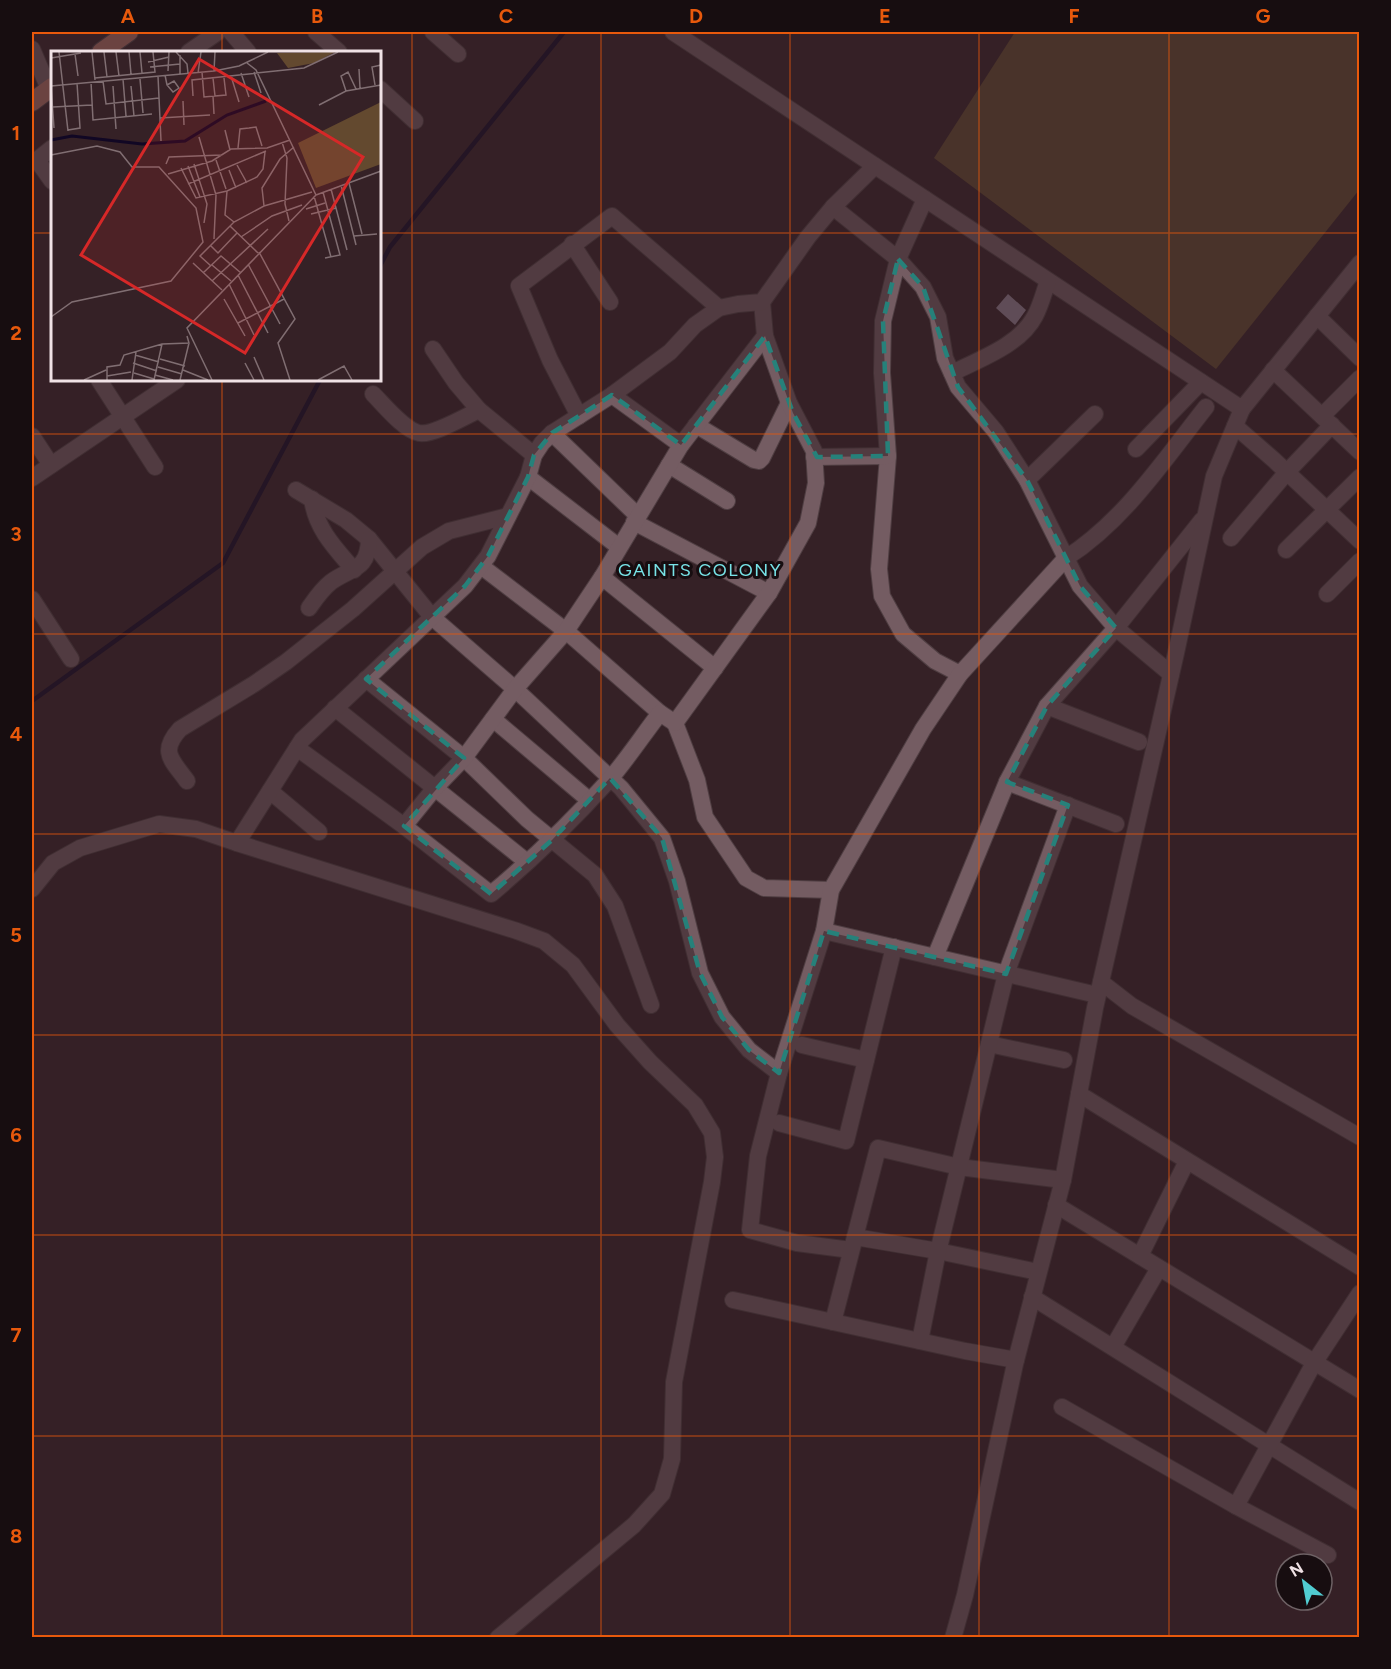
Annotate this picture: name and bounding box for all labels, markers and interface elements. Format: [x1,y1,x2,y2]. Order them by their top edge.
text: A [121,4,136,28]
text: B [311,4,323,28]
text: C [499,4,513,28]
text: D [689,4,703,28]
text: E [879,4,891,28]
text: F [1068,4,1080,28]
text: G [1256,4,1271,28]
inset map [51,51,381,381]
text: 1 [12,121,20,145]
text: 2 [10,321,22,345]
text: 3 [10,522,22,546]
district label: GAINTS COLONY [618,559,782,581]
text: 4 [10,722,23,746]
text: 5 [10,923,22,947]
text: 6 [10,1123,22,1147]
text: 7 [10,1323,22,1347]
text: 8 [10,1524,22,1548]
north arrow [1274,1552,1334,1612]
text: N [1286,1558,1307,1581]

